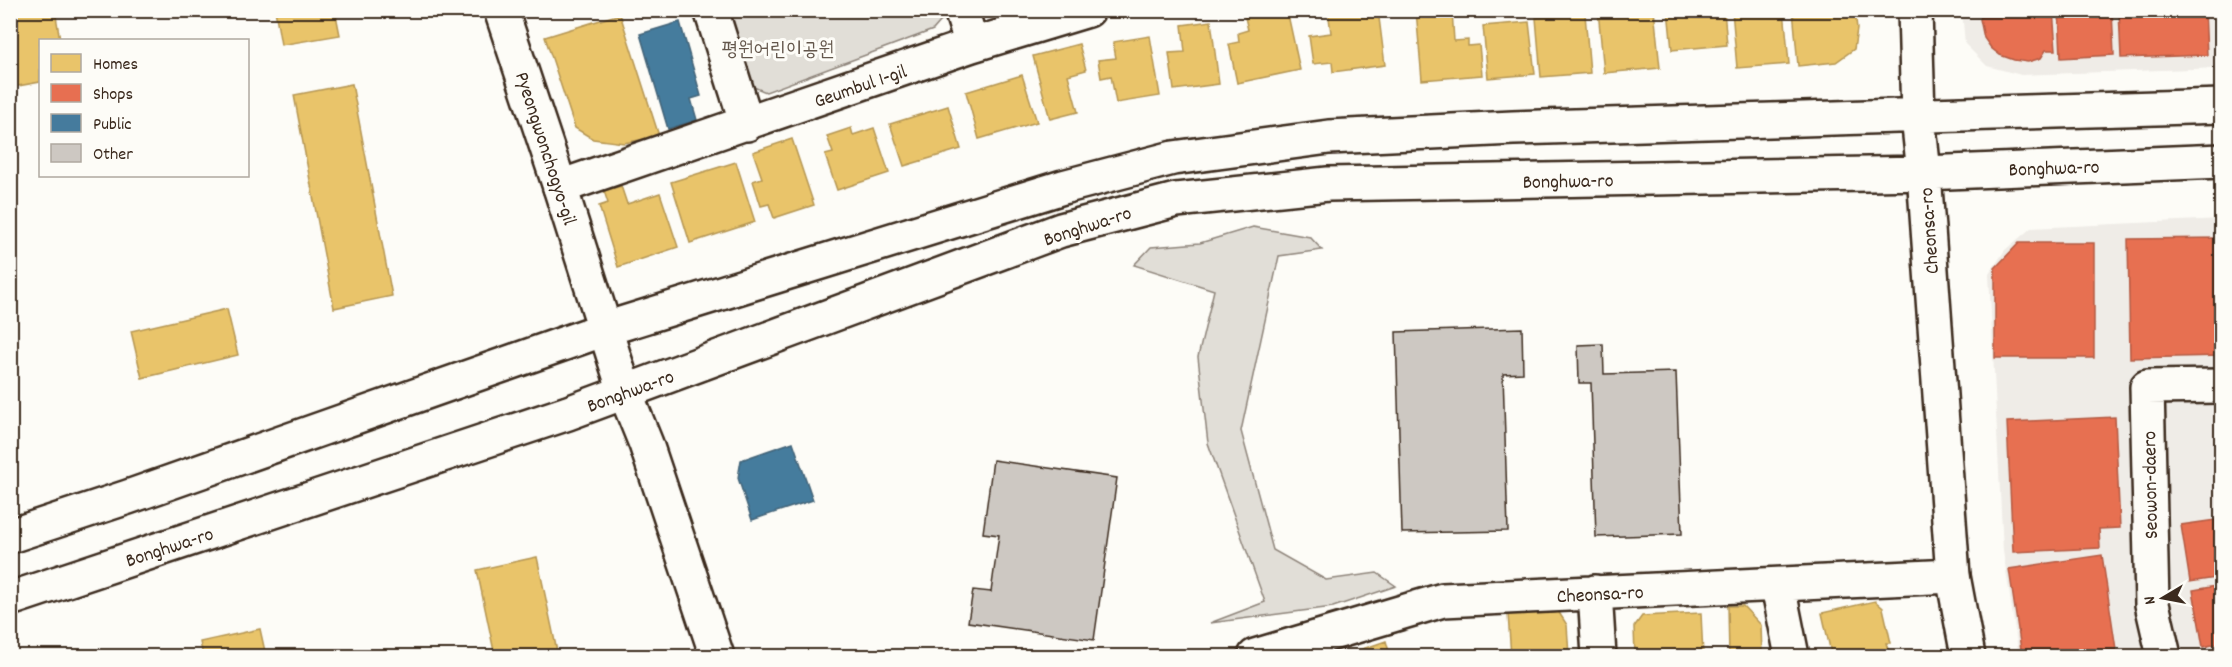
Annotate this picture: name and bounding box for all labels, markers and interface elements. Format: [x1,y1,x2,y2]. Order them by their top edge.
park label: 평원어린이공원 [722,37,834,65]
legend [39,39,249,177]
text: Homes [93,53,138,78]
street label: Geumbul 1-gil [811,59,911,117]
street label: Pyeongwonchogyo-gil [506,69,582,229]
text: Shops [93,83,133,108]
text: Public [93,113,132,138]
text: Other [93,143,133,168]
street label: Bonghwa-ro [2008,154,2100,186]
street label: Bonghwa-ro [1522,168,1614,198]
street label: Cheonsa-ro [1914,186,1948,275]
street label: Bonghwa-ro [1040,200,1136,255]
street label: Bonghwa-ro [583,364,679,422]
street label: Seowon-daero [2137,430,2167,539]
street label: Bonghwa-ro [122,521,218,576]
north arrow [2133,568,2193,628]
street label: Cheonsa-ro [1556,580,1644,612]
text: N [2139,594,2163,606]

